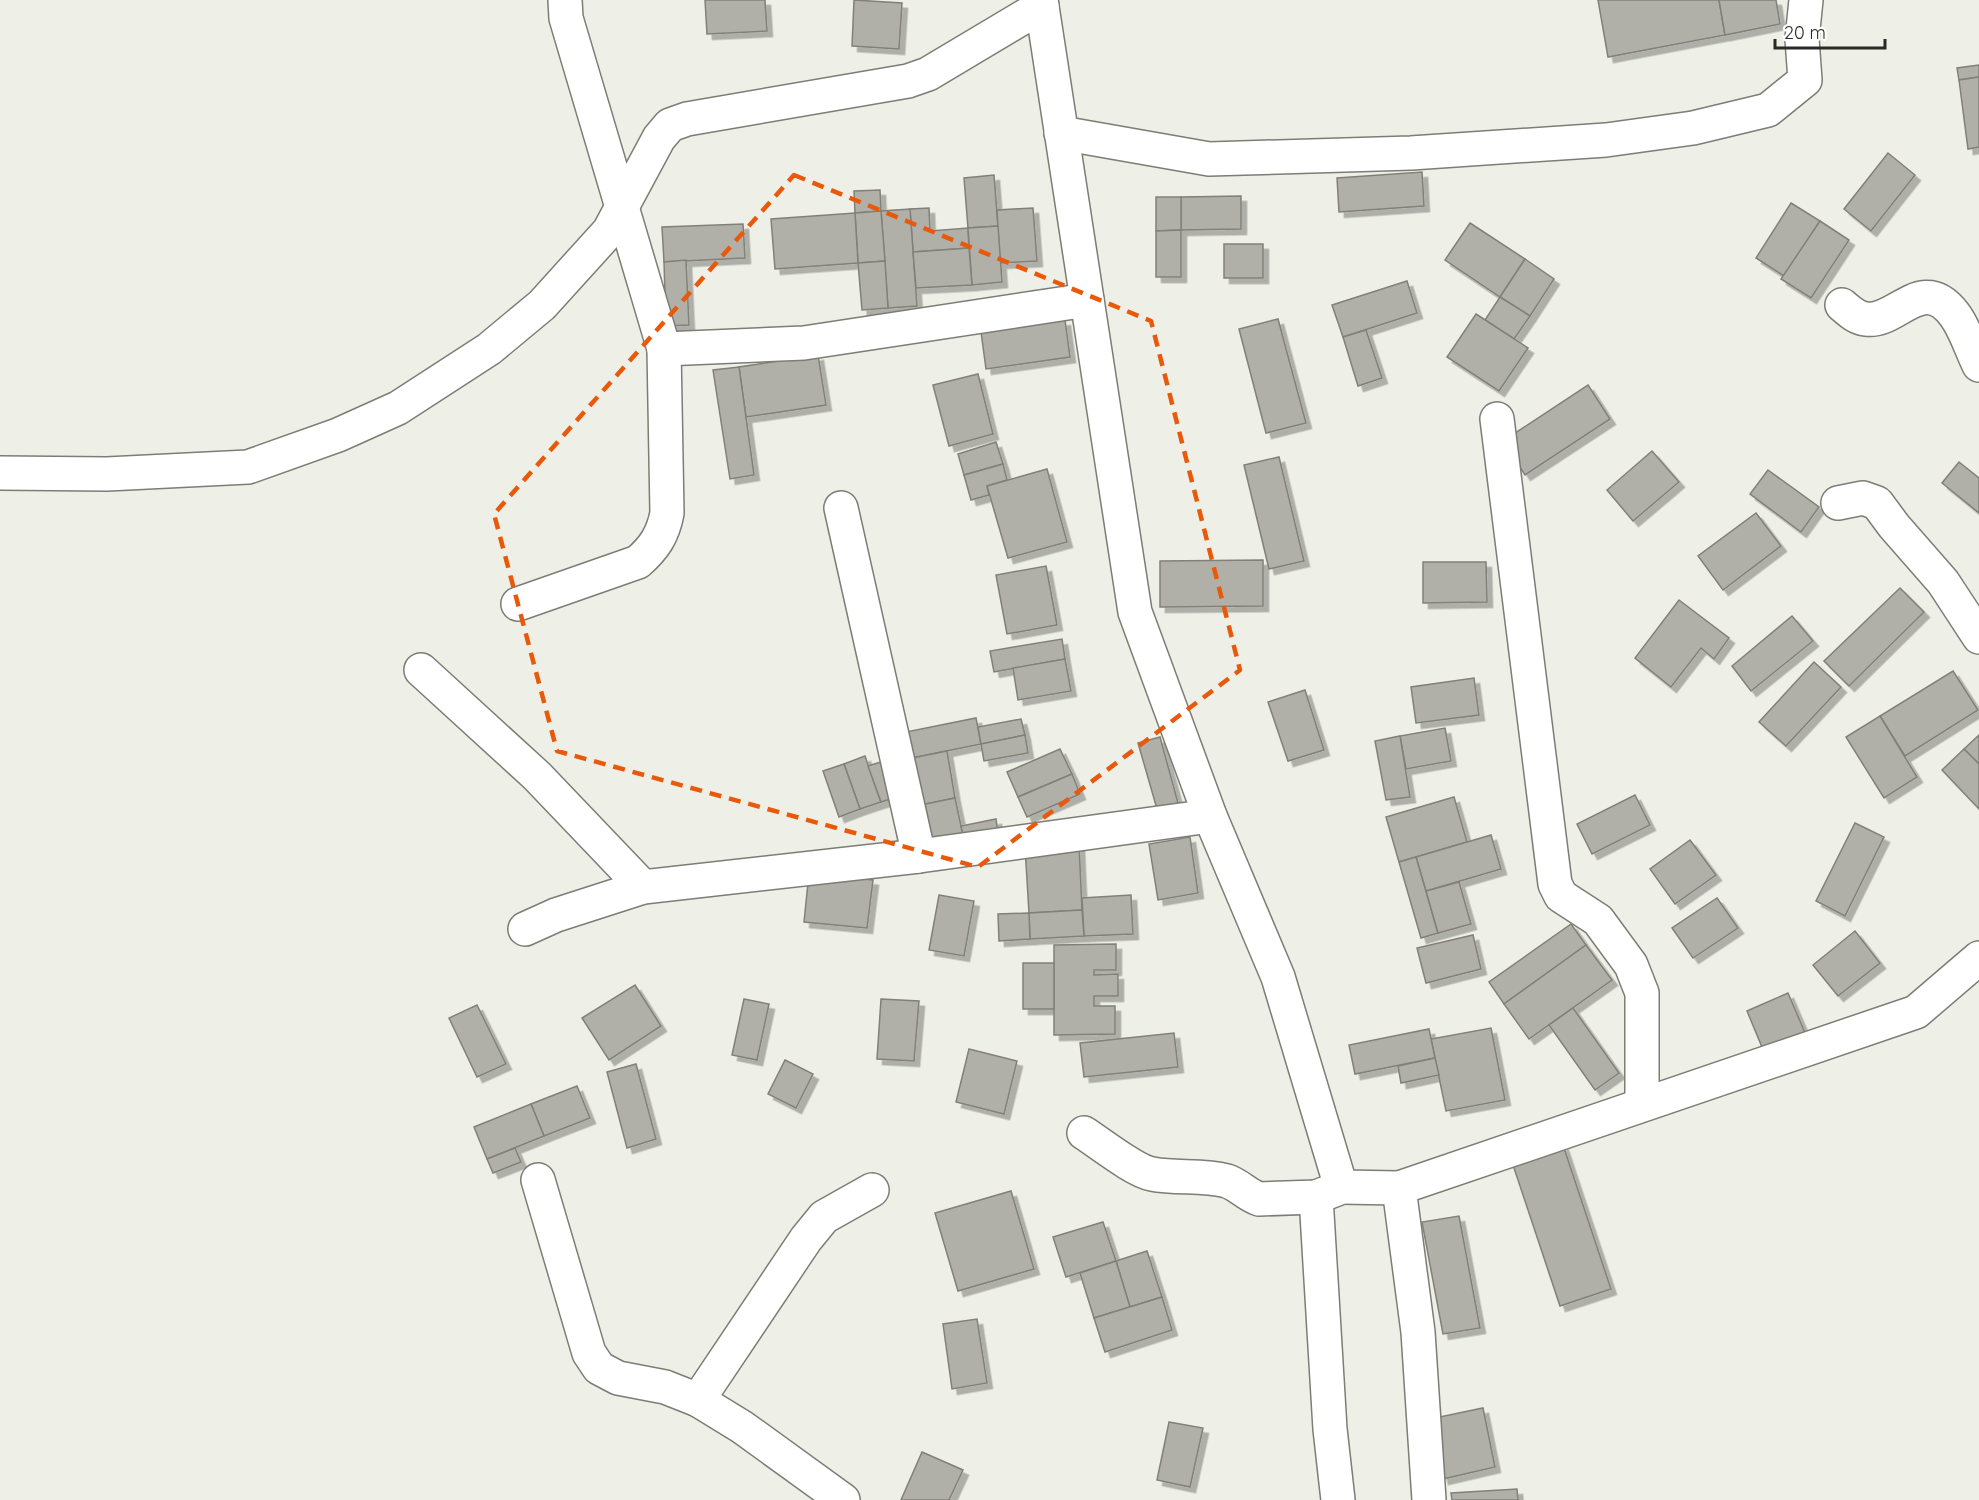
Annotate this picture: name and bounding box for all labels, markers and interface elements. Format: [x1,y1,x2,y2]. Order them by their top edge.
scale bar [1775,12,1884,50]
text: 20 m [1784,21,1826,44]

